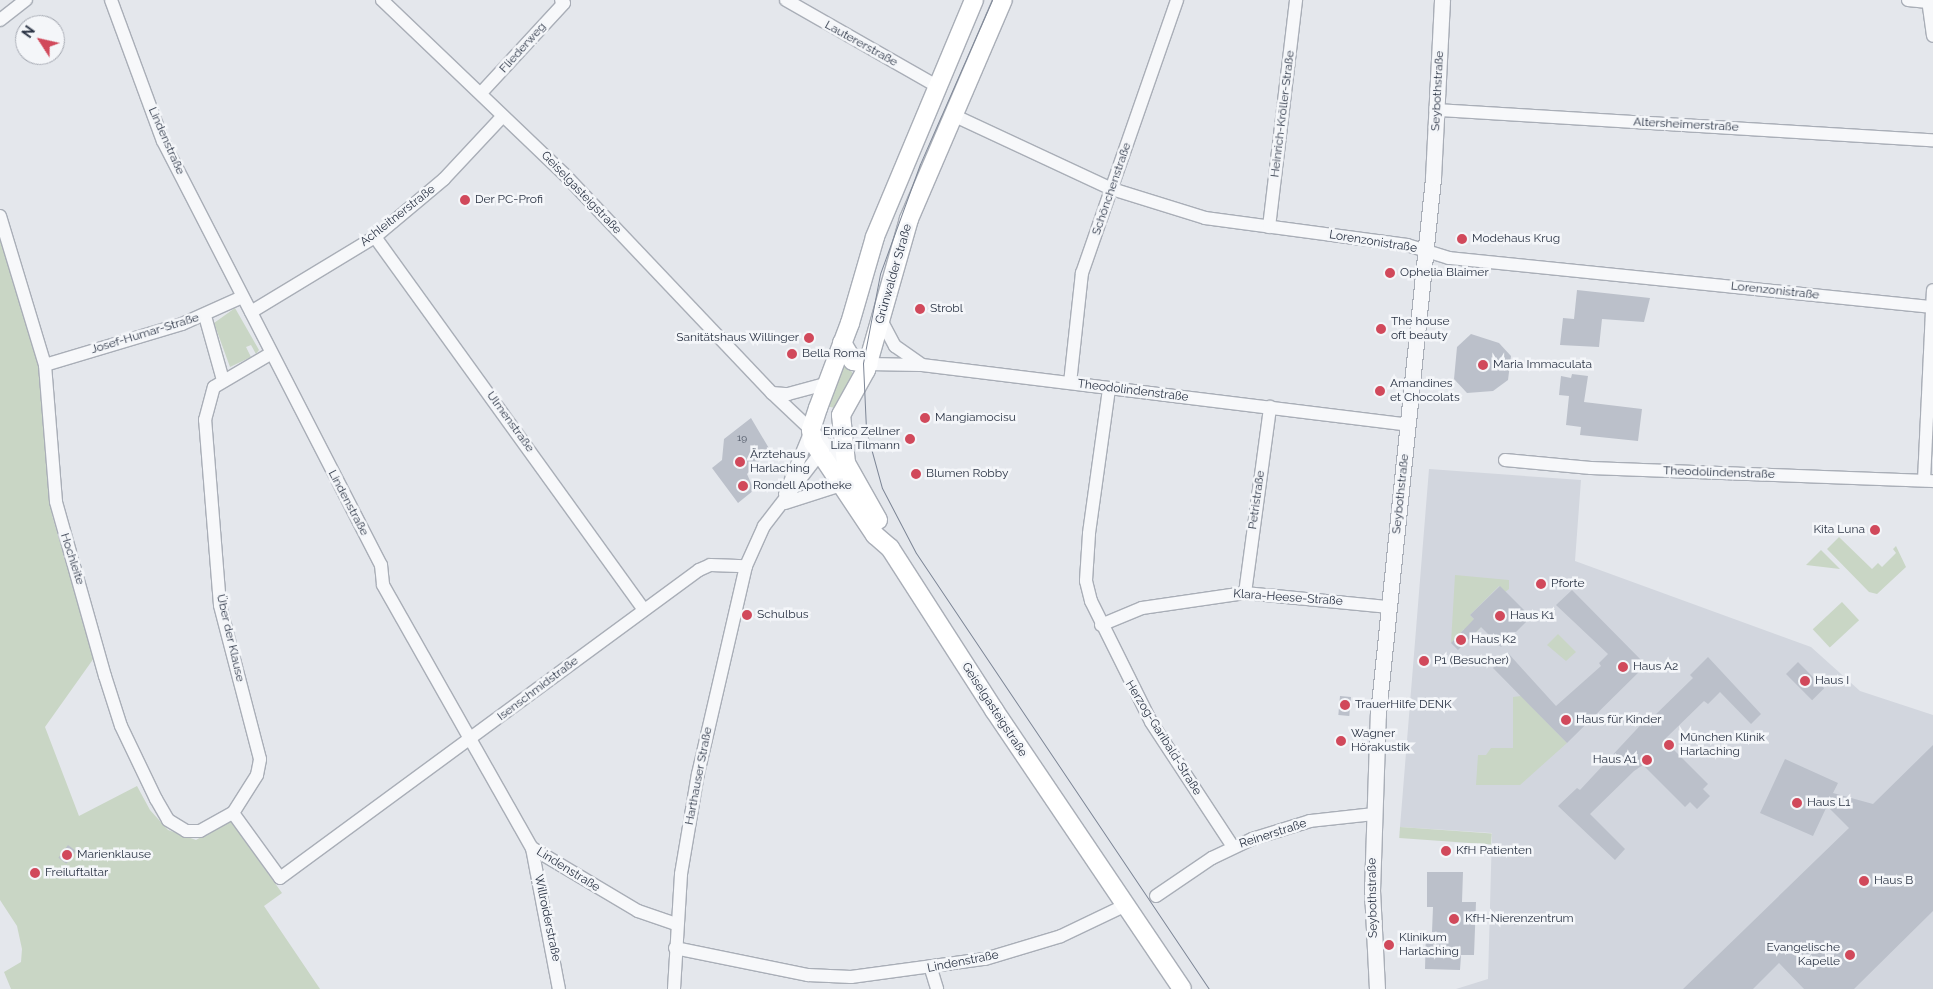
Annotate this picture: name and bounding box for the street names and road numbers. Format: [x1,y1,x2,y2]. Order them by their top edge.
street label: Lautererstraße [822,18,900,70]
street label: Fliederweg [497,20,549,76]
street label: Heinrich-Kröller-Straße [1268,50,1298,178]
street label: Seybothstraße [1429,51,1447,131]
street label: Lindenstraße [145,105,187,177]
street label: Altersheimerstraße [1633,115,1739,135]
street label: Schönchenstraße [1089,141,1135,237]
street label: Geiselgasteigstraße [538,149,624,237]
street label: Achleitnerstraße [358,182,438,250]
street label: Grünwalder Straße [873,222,915,326]
street label: Lorenzonistraße [1328,228,1418,256]
street label: Lorenzonistraße [1730,279,1820,303]
street label: Josef-Humar-Straße [89,311,201,357]
street label: Theodolindenstraße [1077,377,1189,405]
street label: Ulmenstraße [483,389,537,455]
street label: Seybothstraße [1390,453,1412,535]
street label: Theodolindenstraße [1663,464,1775,482]
street label: Lindenstraße [325,468,371,538]
street label: Petristraße [1246,470,1268,530]
street label: Hochleite [57,531,87,587]
street label: Klara-Heese-Straße [1233,587,1343,609]
street label: Über der Klause [213,593,247,683]
street label: Isenschmidstraße [495,654,581,724]
street label: Geiselgasteigstraße [958,660,1030,760]
street label: Herzog-Garibald-Straße [1122,678,1204,798]
street label: Harthauser Straße [682,726,716,826]
street label: Reinerstraße [1238,816,1308,852]
street label: Lindenstraße [534,845,602,895]
street label: Seybothstraße [1365,858,1381,938]
street label: Willroiderstraße [531,873,563,963]
street label: Lindenstraße [926,948,1000,976]

